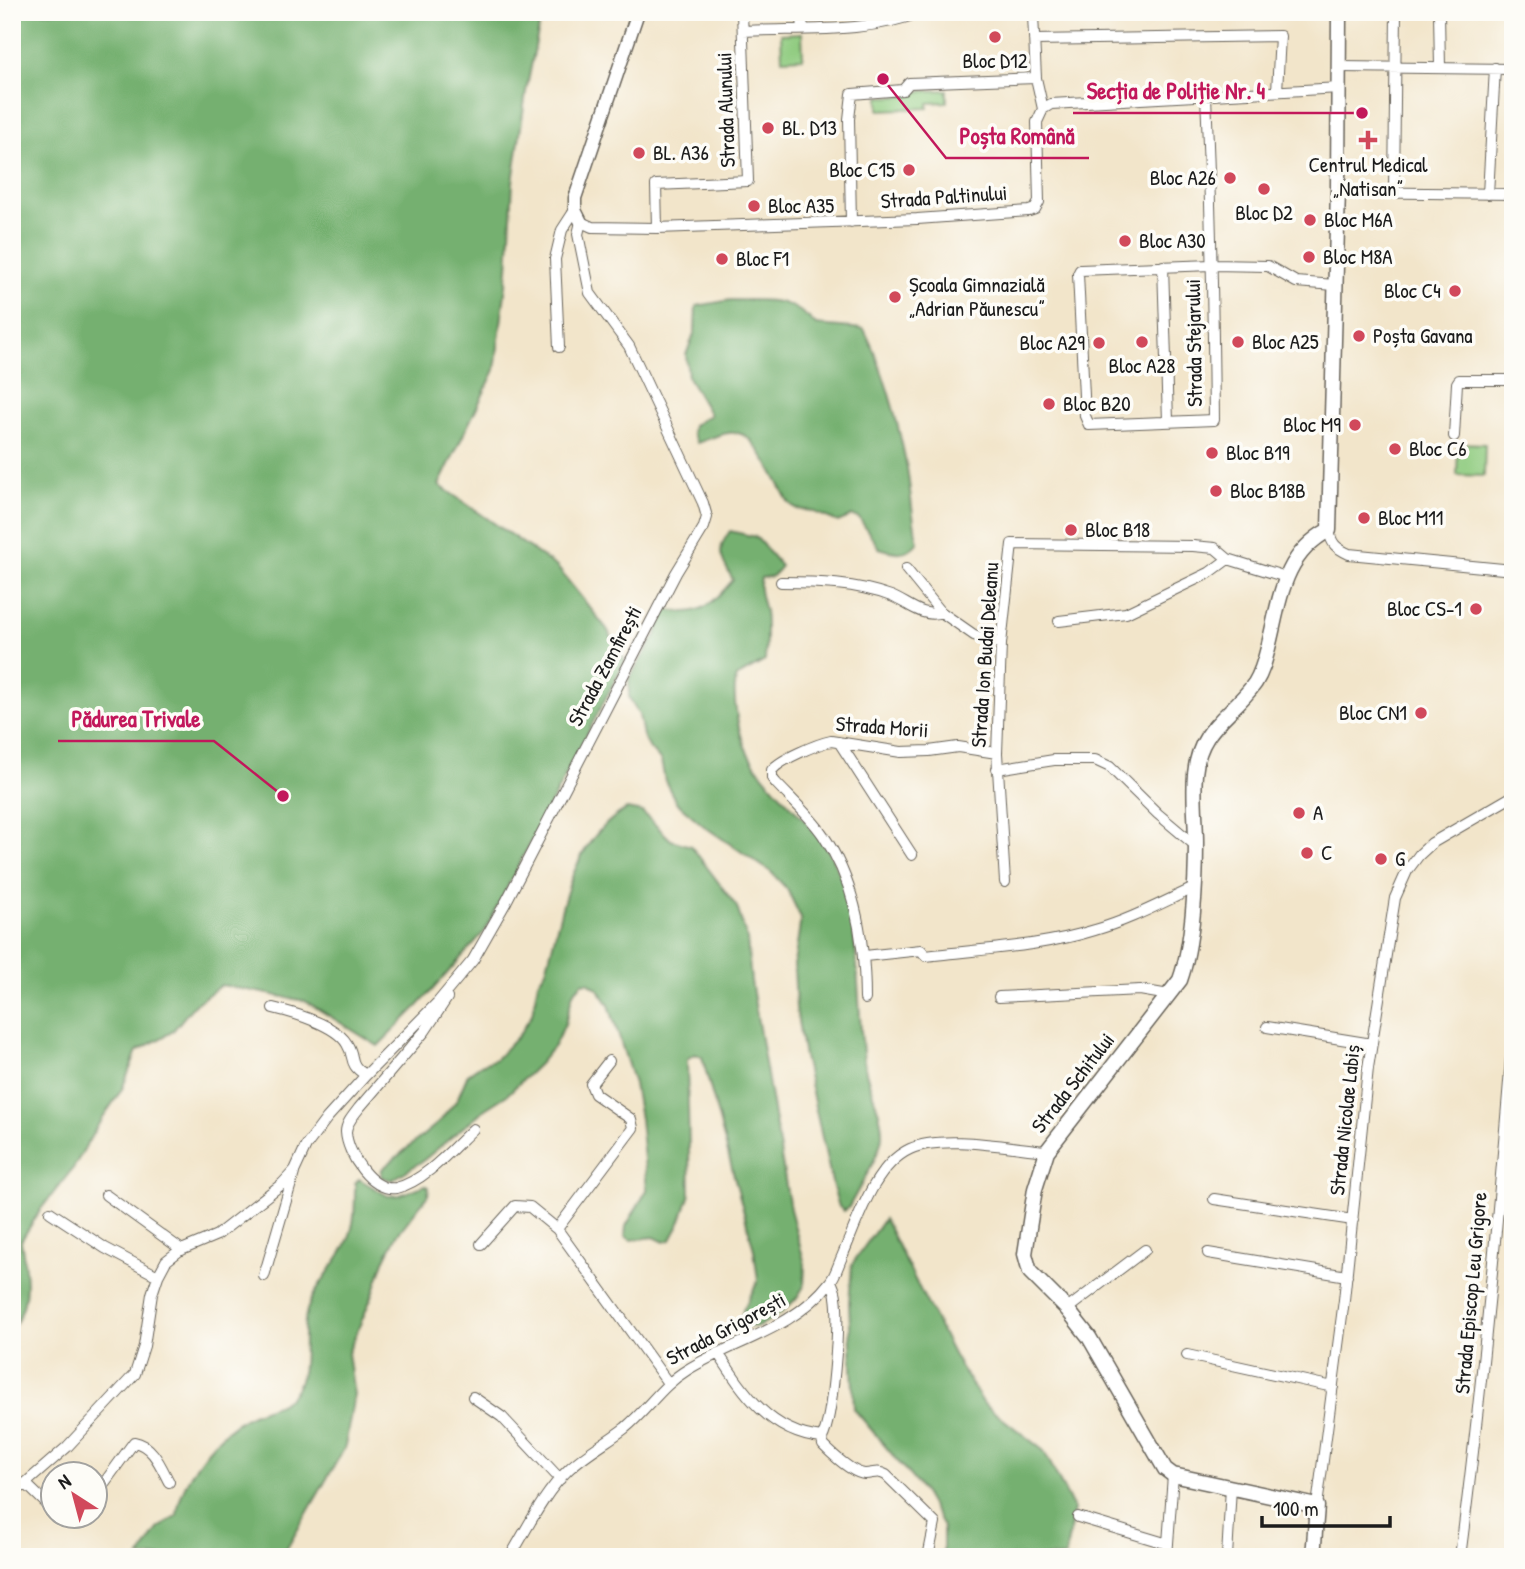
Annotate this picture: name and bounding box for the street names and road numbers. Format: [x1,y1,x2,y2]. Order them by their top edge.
street label: Strada Alunului [709,52,742,168]
street label: Strada Paltinului [880,178,1008,215]
street label: Strada Stejarului [1178,279,1209,407]
street label: Strada Ion Budai Deleanu [964,561,1005,749]
street label: Strada Zamfirești [561,600,648,731]
street label: Strada Morii [835,709,929,744]
street label: Strada Schitului [1024,1026,1121,1139]
street label: Strada Nicolae Labiș [1322,1043,1367,1197]
street label: Strada Episcop Leu Grigore [1447,1191,1494,1395]
street label: Strada Grigorești [661,1285,791,1372]

